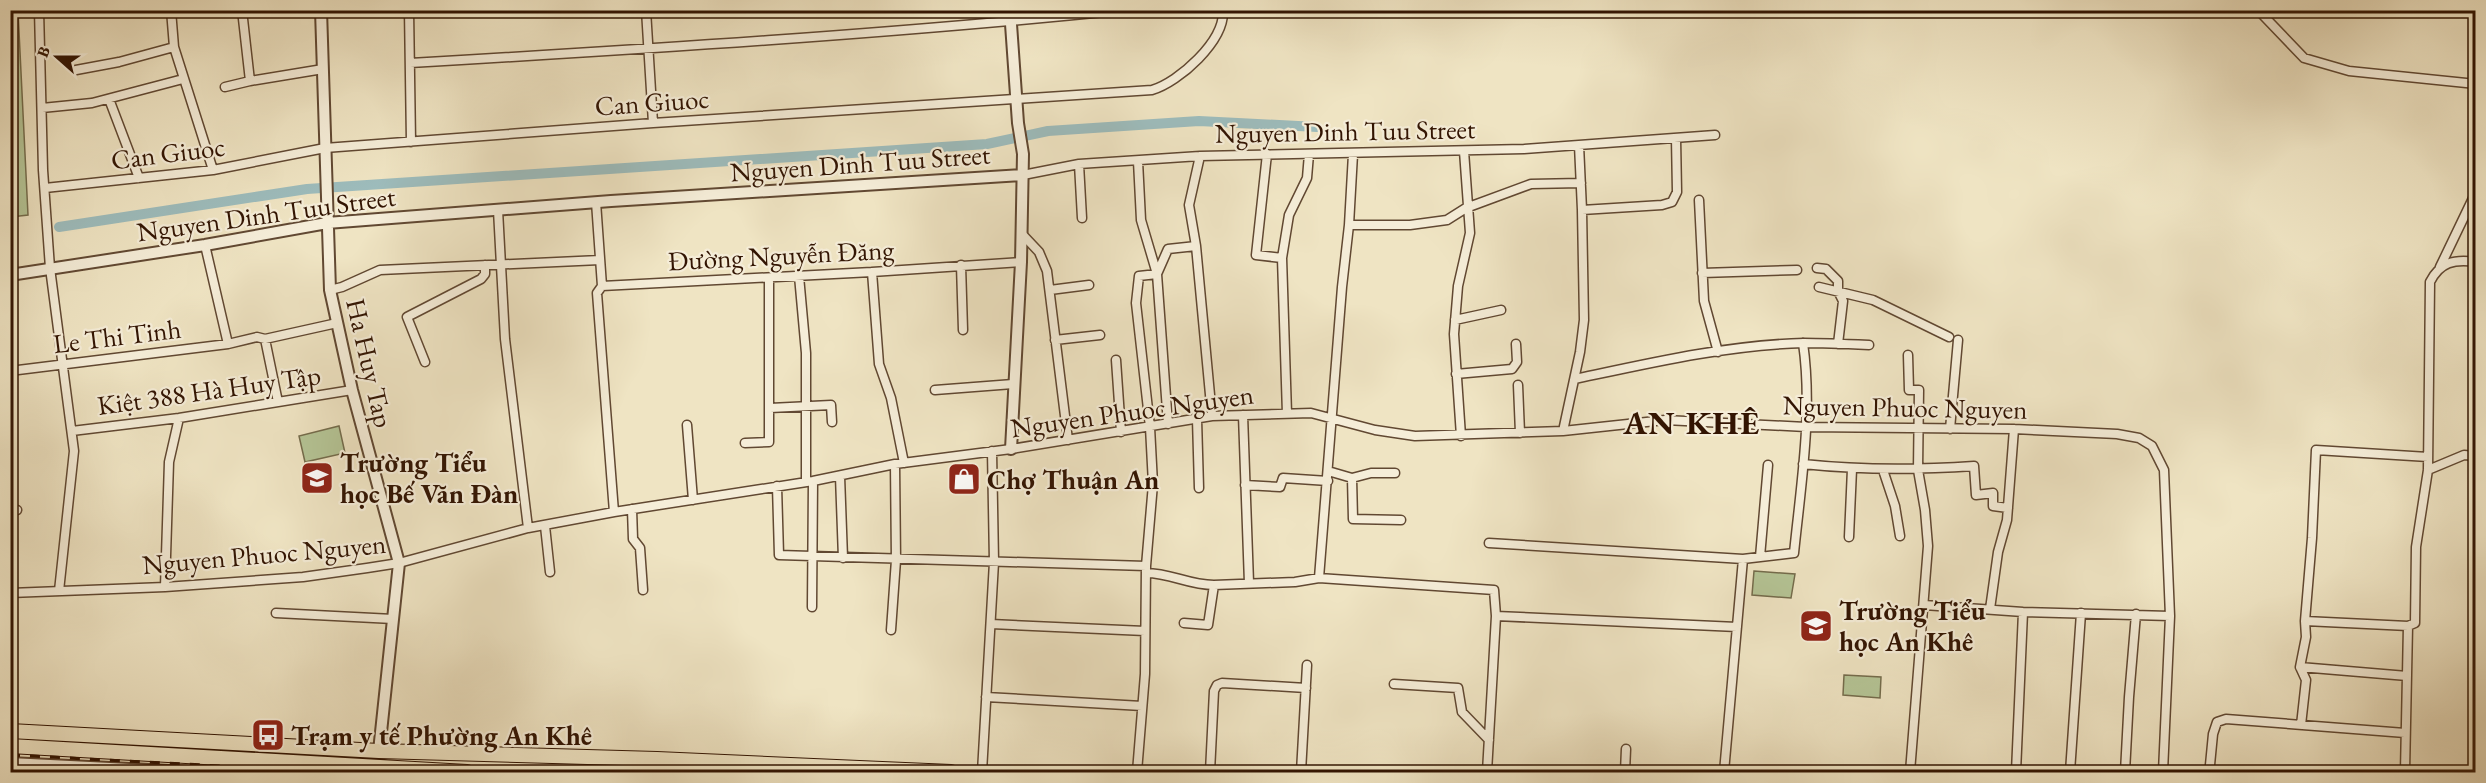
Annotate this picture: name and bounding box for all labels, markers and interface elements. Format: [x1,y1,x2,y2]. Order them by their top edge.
north arrow [27,27,87,87]
text: B [32,43,55,60]
street label: Can Giuoc [594,81,710,123]
street label: Nguyen Dinh Tuu Street [1214,111,1476,151]
street label: Can Giuoc [109,129,227,177]
street label: Nguyen Dinh Tuu Street [729,136,992,190]
street label: Nguyen Dinh Tuu Street [135,178,398,249]
street label: Đường Nguyễn Đăng [667,232,895,278]
street label: Ha Huy Tap [338,295,402,431]
street label: Le Thi Tinh [51,311,183,361]
street label: Kiệt 388 Hà Huy Tập [95,357,323,423]
street label: Nguyen Phuoc Nguyen [1008,377,1256,445]
street label: Nguyen Phuoc Nguyen [1782,387,2028,427]
district label: AN KHÊ [1622,401,1761,444]
place label: Trường Tiểu học Bế Văn Đàn [340,445,518,511]
school or university icon: Trường Tiểu học Bế Văn Đàn [299,460,335,496]
shop icon: Chợ Thuận An [946,461,982,497]
place label: Chợ Thuận An [987,462,1159,497]
street label: Nguyen Phuoc Nguyen [141,526,387,582]
place label: Trường Tiểu học An Khê [1839,593,1986,659]
school or university icon: Trường Tiểu học An Khê [1798,608,1834,644]
bus stop icon: Trạm y tế Phường An Khê [250,717,286,753]
place label: Trạm y tế Phường An Khê [291,718,592,753]

